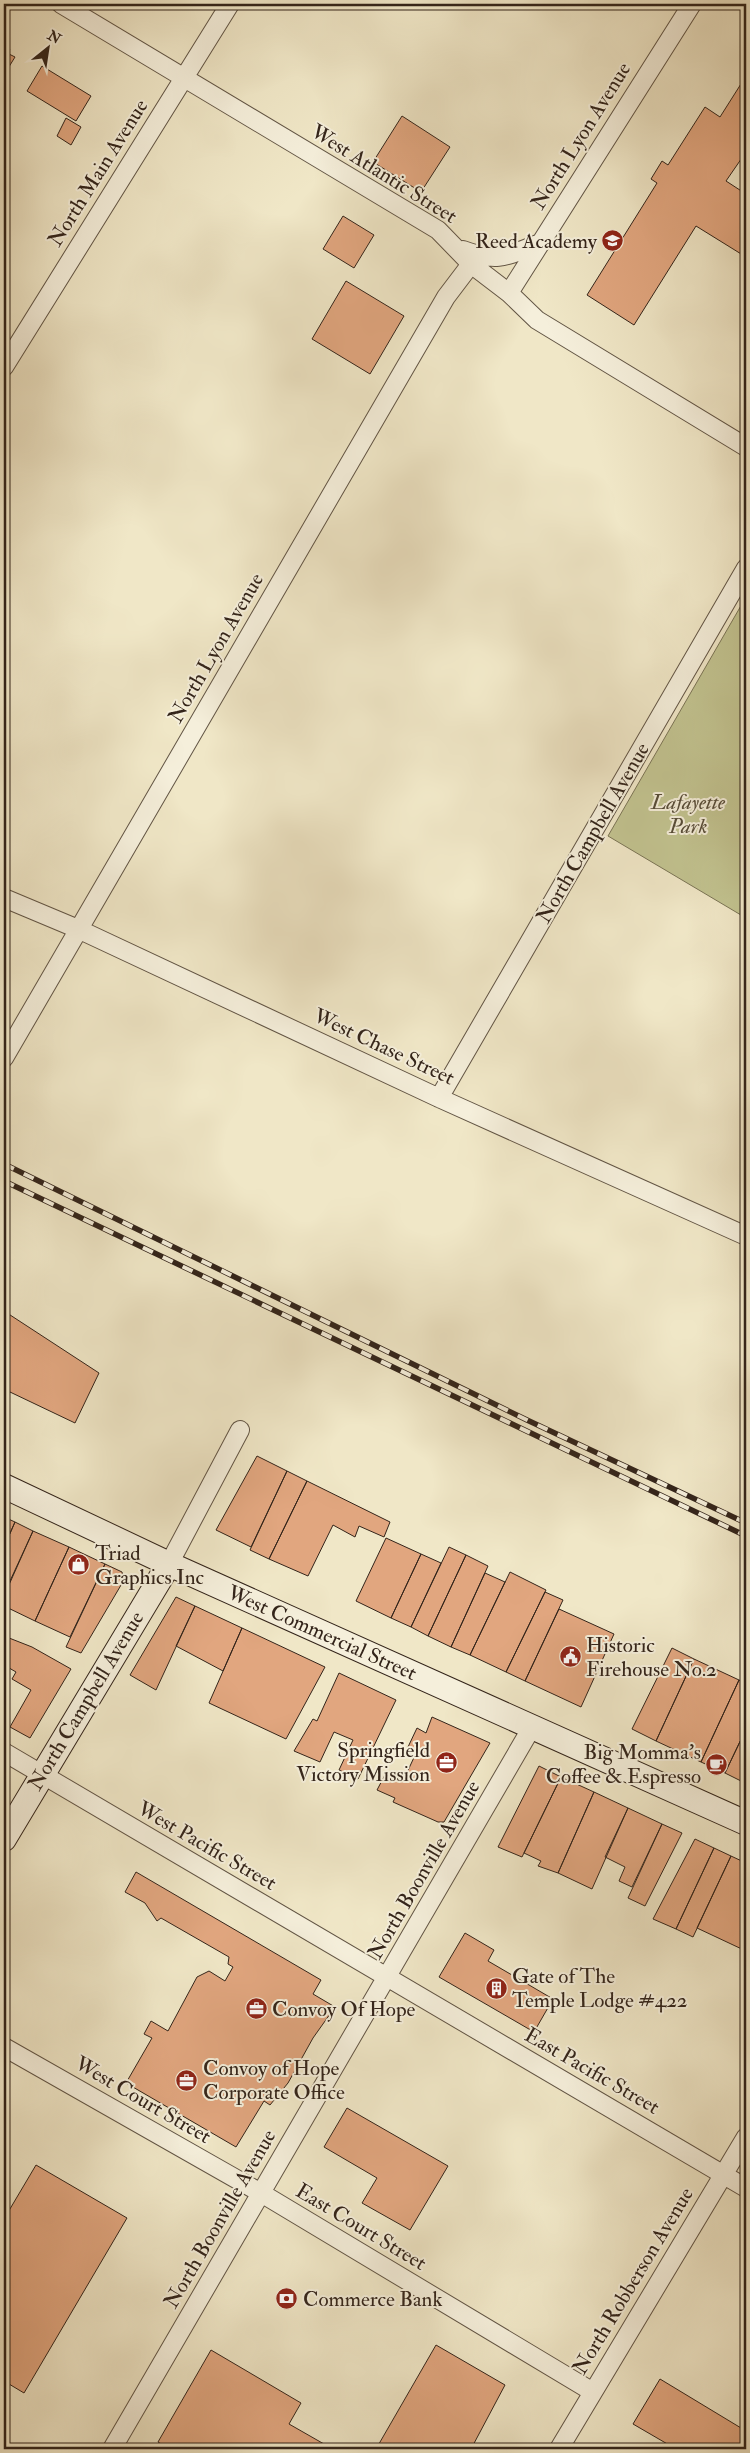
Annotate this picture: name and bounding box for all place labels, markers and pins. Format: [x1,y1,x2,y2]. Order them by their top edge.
place label: Reed Academy [475,228,598,255]
school or university icon: Reed Academy [601,229,625,253]
place label: Triad Graphics Inc [95,1540,204,1591]
shop icon: Triad Graphics Inc [67,1553,91,1577]
place label: Historic Firehouse No.2 [586,1632,717,1683]
public building icon: Historic Firehouse No.2 [558,1645,582,1669]
place label: Springfield Victory Mission [296,1737,431,1788]
place label: Big Momma's Coffee & Espresso [546,1739,701,1790]
office icon: Springfield Victory Mission [434,1750,458,1774]
cafe icon: Big Momma's Coffee & Espresso [705,1752,729,1776]
place label: Gate of The Temple Lodge #422 [512,1963,687,2014]
building icon: Gate of The Temple Lodge #422 [484,1976,508,2000]
place label: Convoy Of Hope [272,1996,416,2023]
office icon: Convoy Of Hope [244,1997,268,2021]
place label: Convoy of Hope Corporate Office [203,2055,345,2106]
office icon: Convoy of Hope Corporate Office [175,2068,199,2092]
place label: Commerce Bank [303,2286,442,2313]
bank icon: Commerce Bank [275,2287,299,2311]

